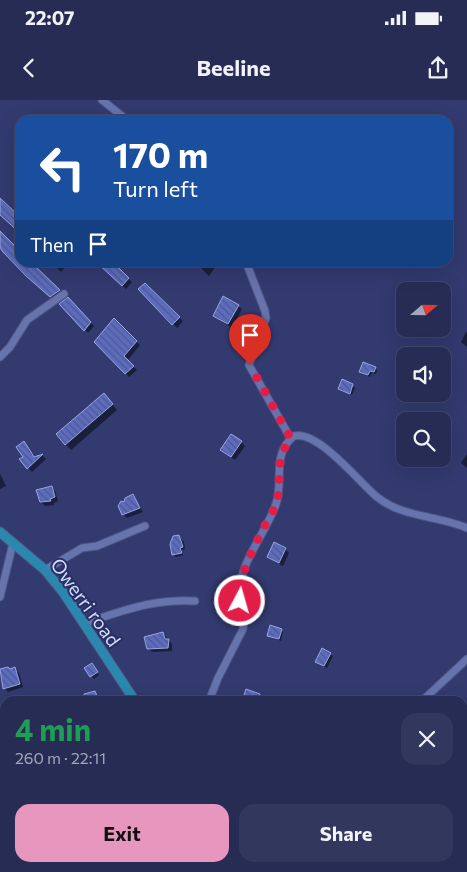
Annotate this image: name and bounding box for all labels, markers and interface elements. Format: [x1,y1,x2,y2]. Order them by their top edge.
text: 22:07 [25,6,75,29]
icon: back [15,54,43,82]
text: Beeline [196,54,271,81]
icon: share [424,54,452,82]
text: 170 m [113,132,208,175]
icon: left [30,135,95,200]
text: Turn left [113,175,198,202]
icon: arrive [84,230,112,258]
text: Then [30,233,74,256]
north arrow [396,282,451,338]
map controls [396,282,451,467]
pin [229,314,271,365]
icon: arrive [236,321,264,349]
button: sound [396,347,451,402]
button: search [396,412,451,467]
street label: Owerri road [46,553,126,651]
position arrow [213,574,265,626]
text: 4 min [15,710,91,747]
button: close [401,713,453,765]
text: 260 m · 22:11 [15,748,106,767]
button: Exit [15,804,229,862]
button: Share [239,804,453,862]

